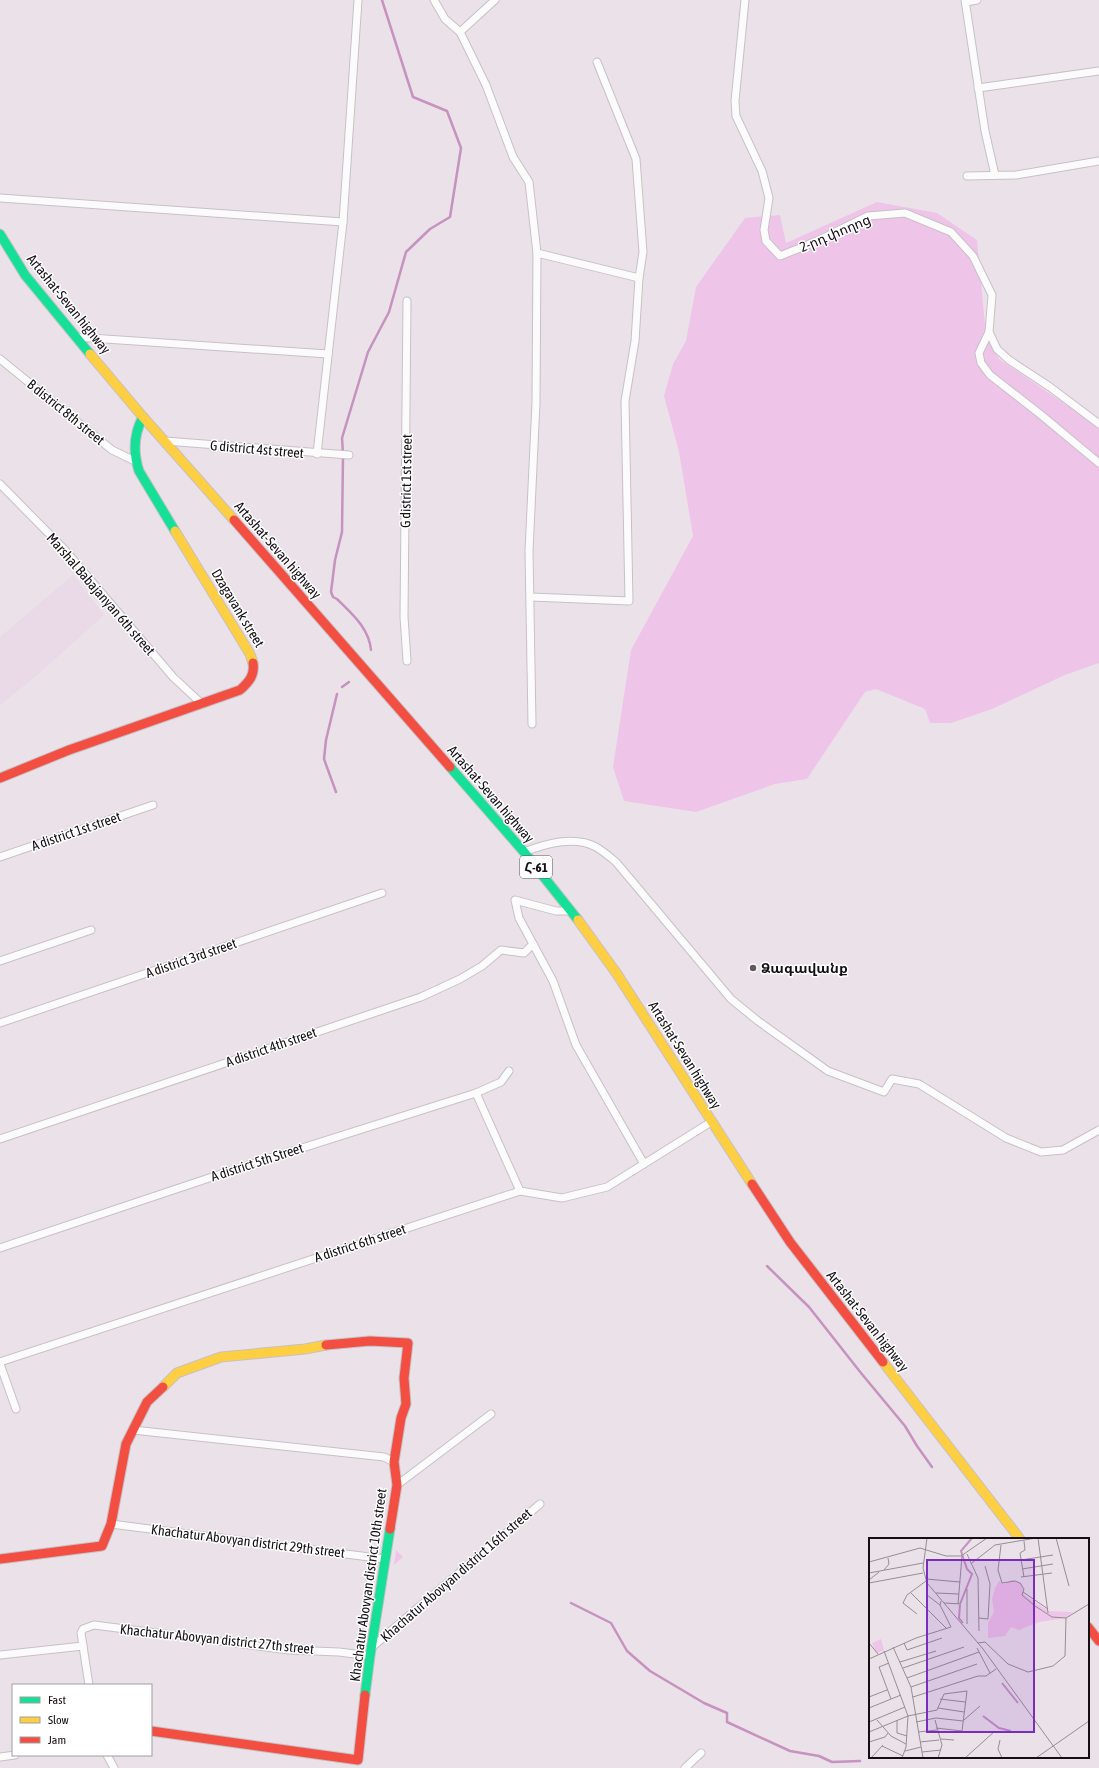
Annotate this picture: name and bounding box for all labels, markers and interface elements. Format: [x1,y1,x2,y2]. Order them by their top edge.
street label: 2-րդ փողոց [797,211,873,255]
street label: Artashat-Sevan highway [24,251,114,357]
street label: B district 8th street [24,376,108,448]
street label: G district 1st street [397,434,415,528]
street label: G district 4st street [210,437,304,461]
street label: Artashat-Sevan highway [231,498,325,602]
street label: Marshal Babajanyan 6th street [44,530,158,658]
street label: Dzagavank street [208,566,268,650]
street label: Artashat-Sevan highway [444,742,538,846]
street label: A district 1st street [29,808,123,854]
road number: Հ-61 [520,856,552,878]
street label: A district 3rd street [143,935,239,981]
place label: Ձագավանք [761,960,848,976]
marker: Ձագավանք [748,963,758,973]
street label: Artashat-Sevan highway [646,998,725,1112]
street label: A district 4th street [223,1024,319,1070]
street label: A district 5th Street [209,1140,305,1184]
street label: A district 6th street [312,1221,408,1265]
street label: Artashat-Sevan highway [824,1267,912,1375]
street label: Khachatur Abovyan district 10th street [347,1487,389,1683]
street label: Khachatur Abovyan district 16th street [377,1505,535,1645]
street label: Khachatur Abovyan district 29th street [150,1521,346,1561]
inset map [869,1538,1089,1758]
street label: Khachatur Abovyan district 27th street [119,1621,315,1657]
legend [12,1684,152,1756]
text: Fast [48,1693,66,1707]
text: Slow [48,1713,69,1727]
text: Jam [48,1733,66,1747]

